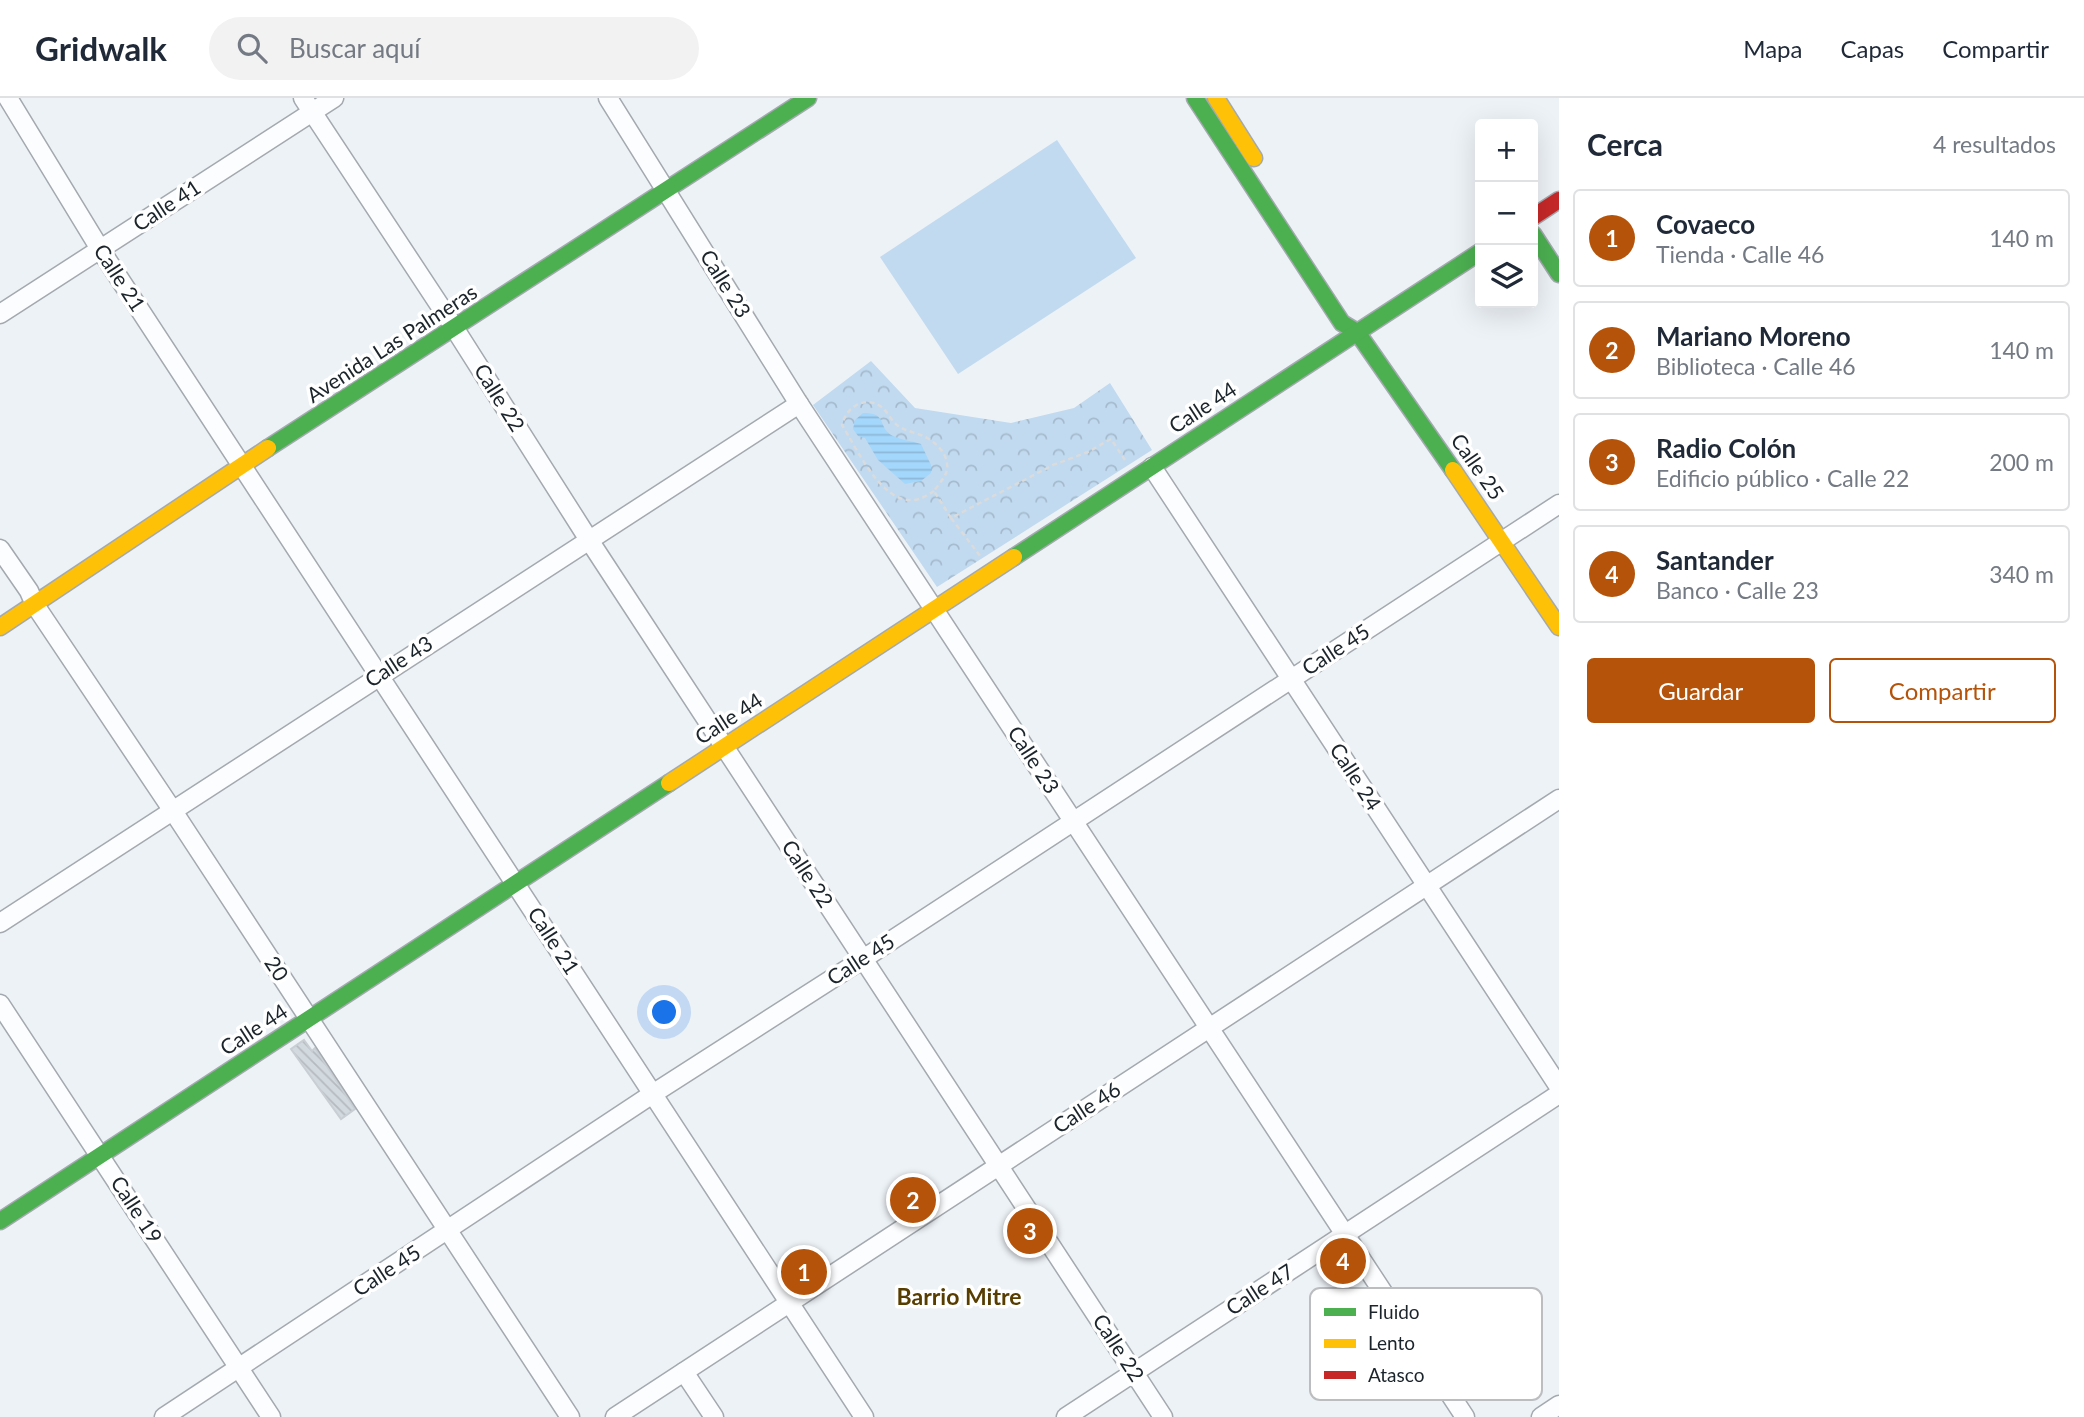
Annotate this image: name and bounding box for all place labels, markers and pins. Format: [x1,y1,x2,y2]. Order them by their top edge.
pin: 2 [890,1174,936,1226]
pin: 3 [1007,1205,1053,1257]
pin: 4 [1320,1235,1366,1287]
pin: 1 [781,1246,827,1298]

